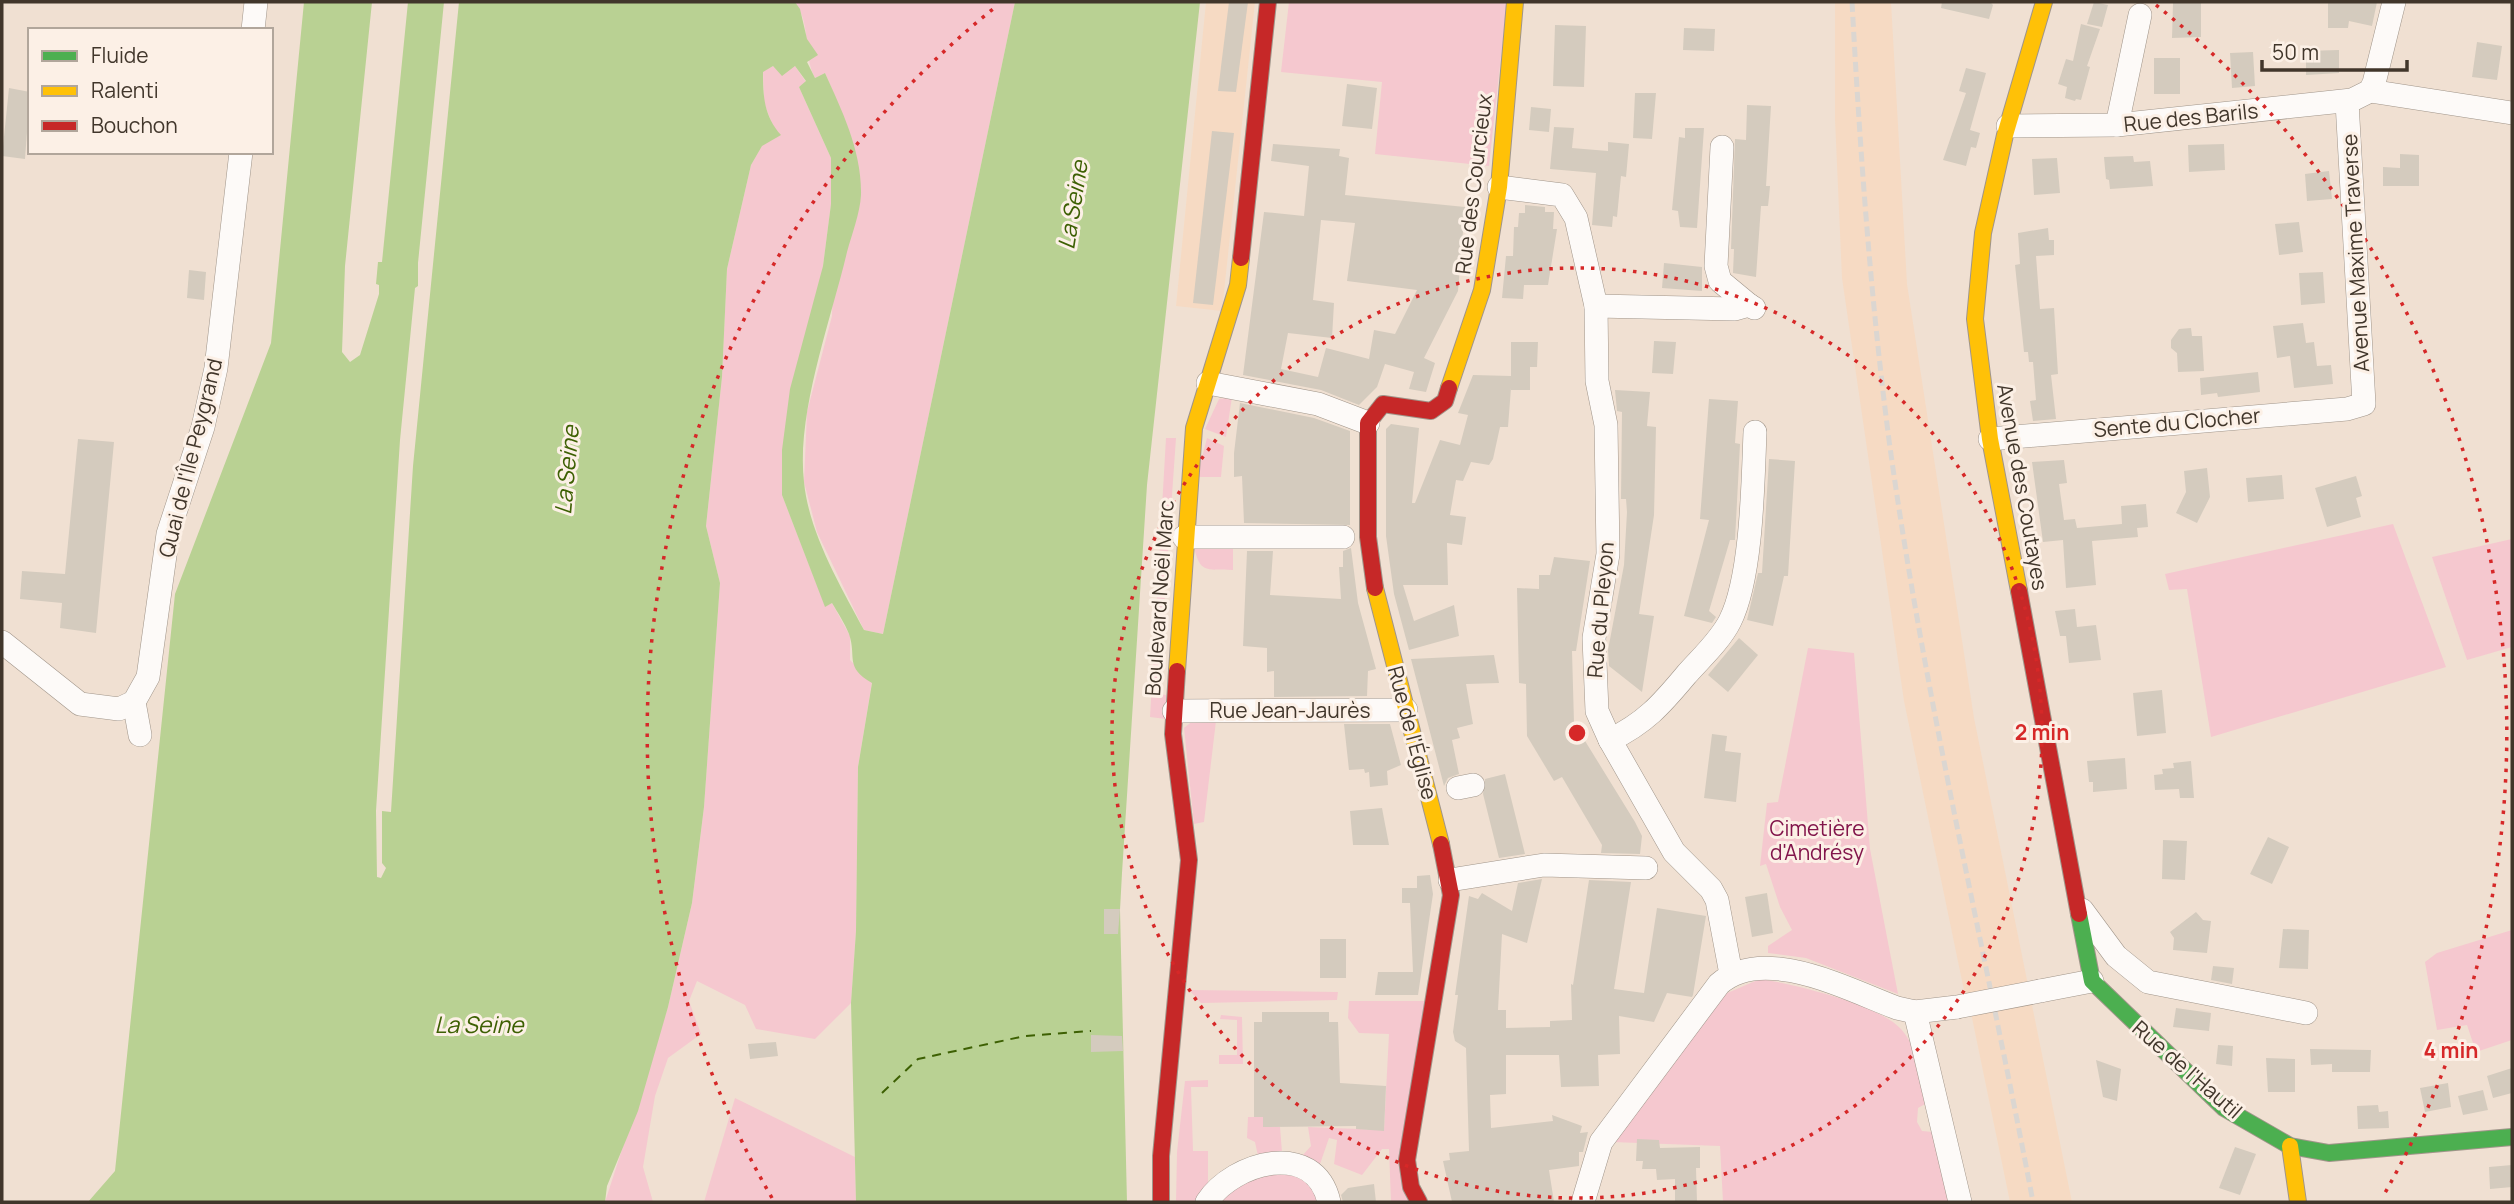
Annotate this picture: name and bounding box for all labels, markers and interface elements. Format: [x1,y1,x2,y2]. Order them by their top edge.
legend [28,28,273,154]
scale bar [2262,28,2407,72]
text: 50 m [2272,38,2319,66]
text: Fluide [91,41,149,69]
text: Ralenti [91,76,159,104]
street label: Rue des Courcieux [1448,92,1498,276]
street label: Rue des Barils [2122,96,2260,138]
text: Bouchon [91,111,178,139]
street label: Avenue Maxime Traverse [2335,133,2375,373]
water label: La Seine [1049,157,1095,251]
street label: Quai de l'Île Peygrand [152,355,228,560]
street label: Avenue des Coutayes [1991,381,2055,592]
street label: Sente du Clocher [2092,401,2262,443]
water label: La Seine [546,423,586,516]
street label: Boulevard Noël Marc [1138,499,1180,697]
street label: Rue du Pleyon [1580,541,1620,679]
street label: Rue de l'Église [1382,663,1444,803]
street label: Rue Jean-Jaurès [1209,696,1371,724]
text: 2 min [2015,718,2069,746]
centre of rings [1565,721,1589,745]
park label: Cimetière d'Andrésy [1769,814,1865,866]
water label: La Seine [434,1008,525,1040]
street label: Rue de l'Hautil [2127,1014,2248,1125]
text: 4 min [2424,1036,2478,1064]

